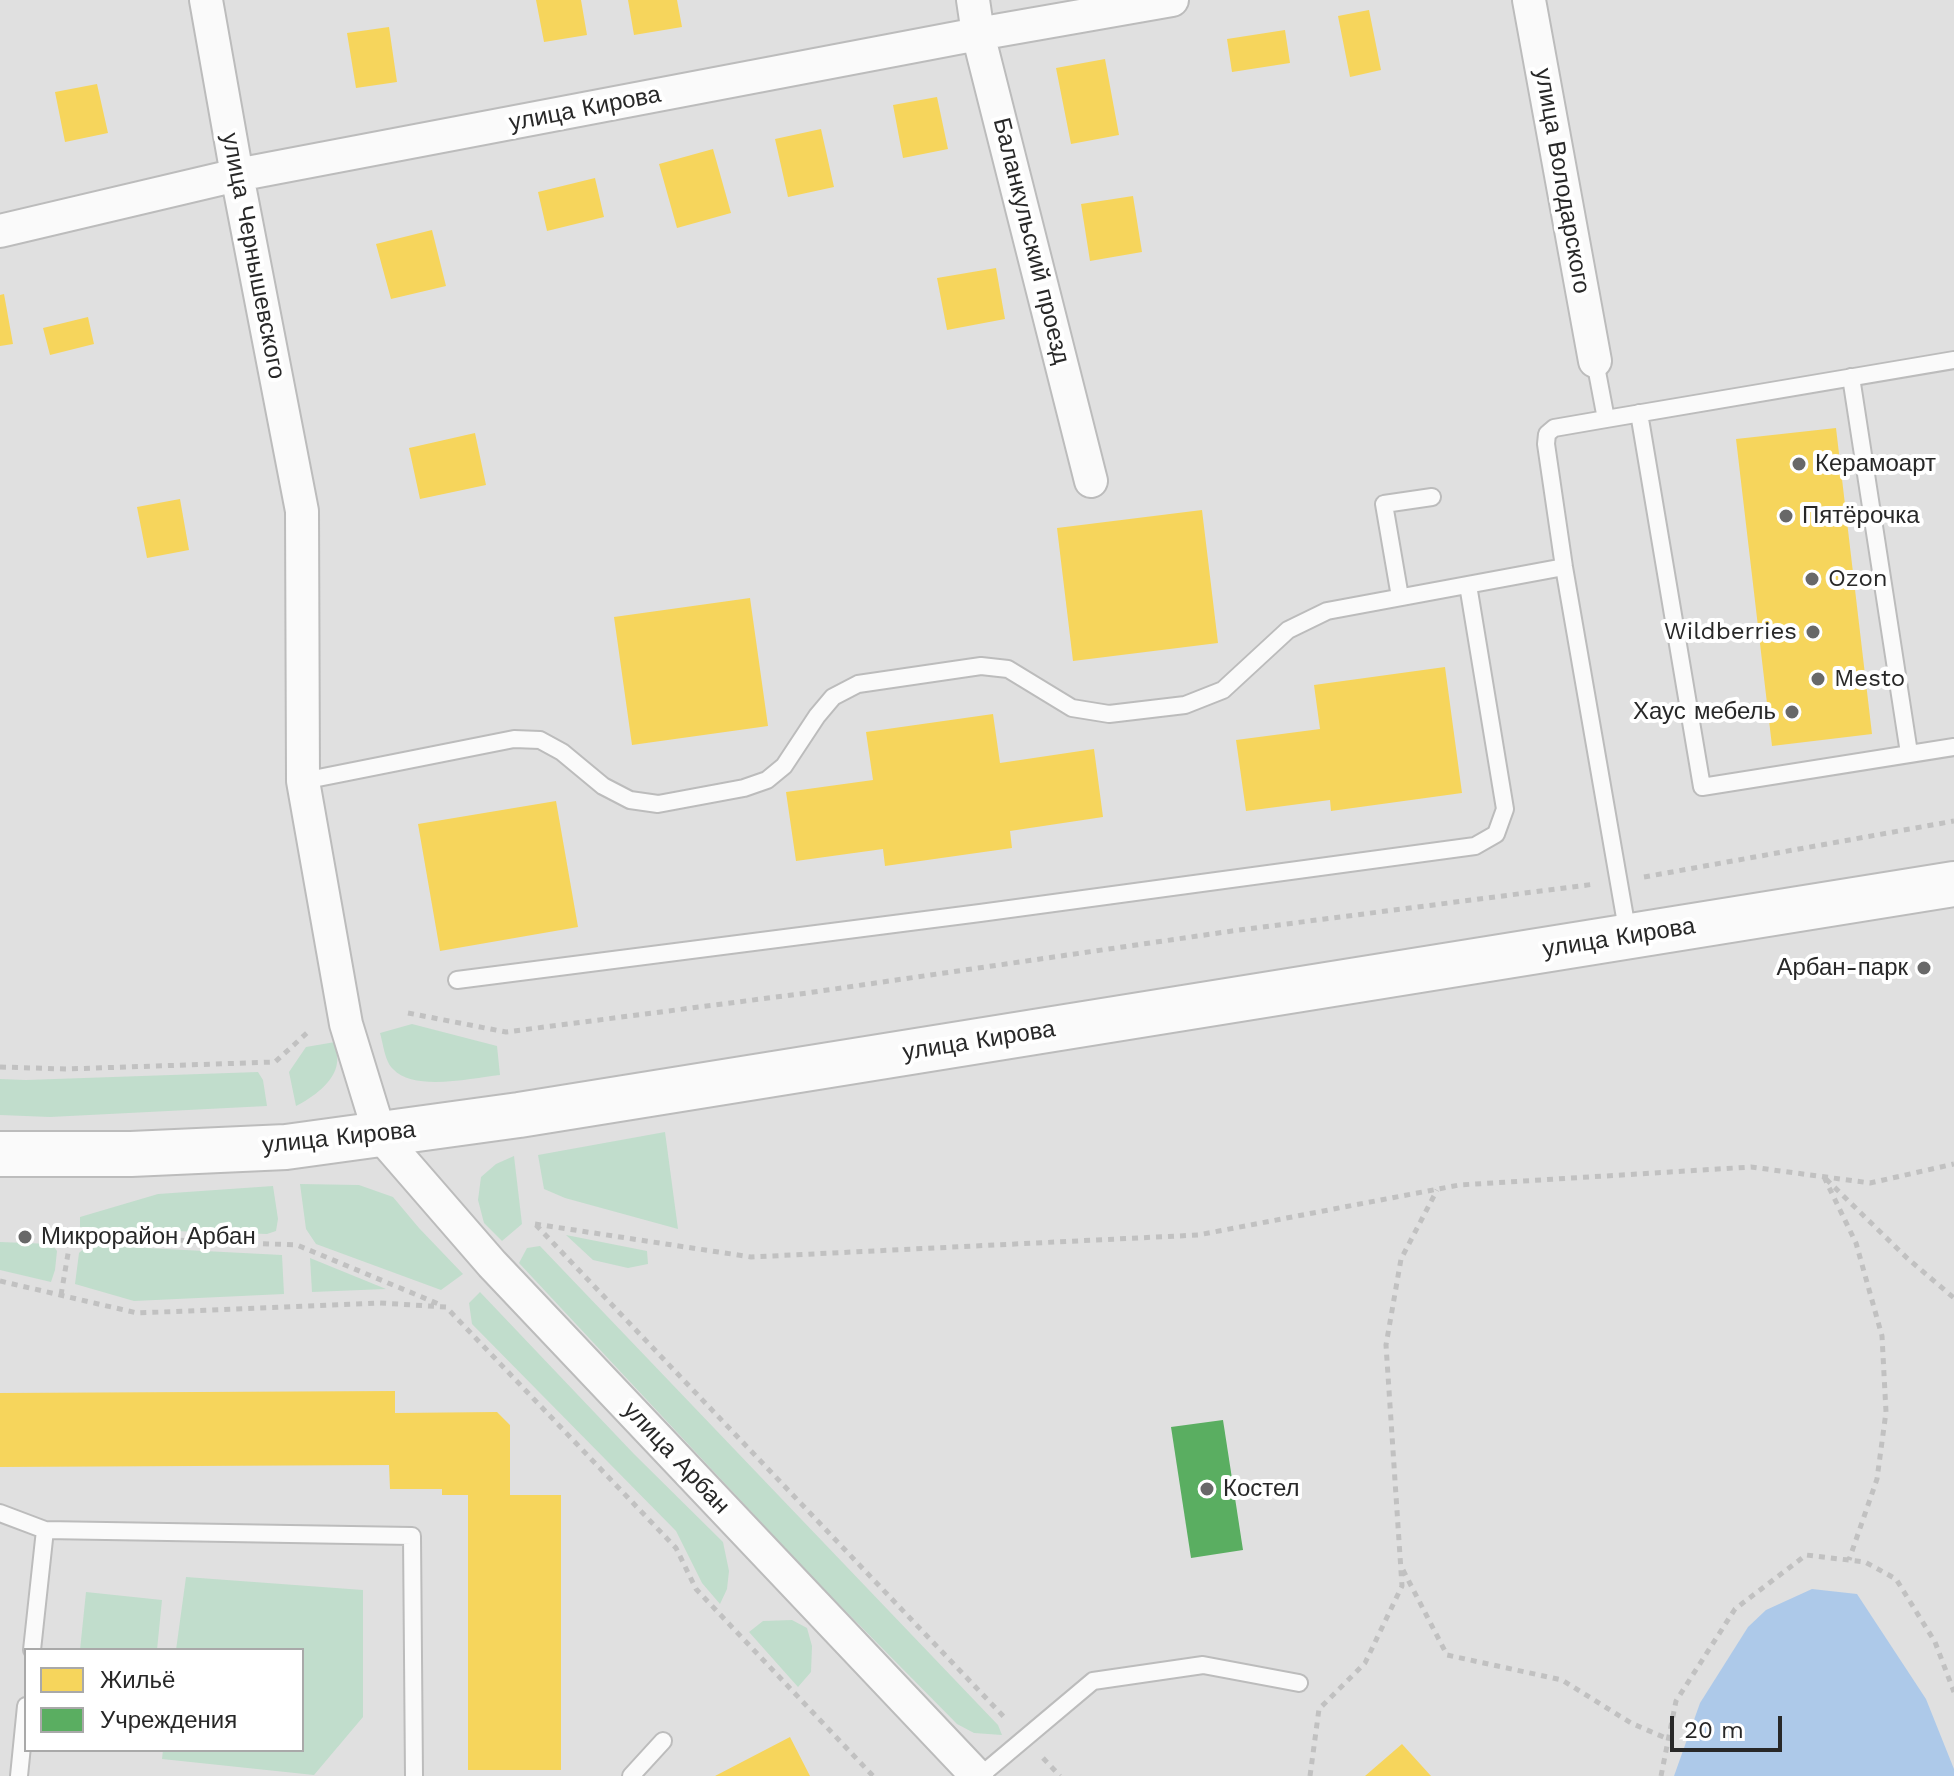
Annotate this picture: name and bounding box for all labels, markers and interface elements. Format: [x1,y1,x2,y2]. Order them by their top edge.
street label: улица Володарского [1528,66,1596,296]
street label: улица Кирова [507,80,663,138]
street label: Баланкульский проезд [986,115,1076,367]
street label: улица Чернышевского [215,130,291,382]
place label: Керамоарт [1815,450,1936,478]
marker: Керамоарт [1790,455,1808,473]
place label: Пятёрочка [1802,502,1920,530]
marker: Пятёрочка [1777,507,1795,525]
place label: Ozon [1828,565,1888,593]
marker: Ozon [1803,570,1821,588]
place label: Wildberries [1664,618,1797,646]
marker: Wildberries [1804,623,1822,641]
place label: Mesto [1834,665,1905,693]
marker: Mesto [1809,670,1827,688]
place label: Хаус мебель [1633,698,1776,726]
marker: Хаус мебель [1783,703,1801,721]
street label: улица Кирова [1541,912,1697,964]
place label: Арбан-парк [1776,954,1908,982]
marker: Арбан-парк [1915,959,1933,977]
street label: улица Кирова [901,1015,1057,1067]
street label: улица Кирова [261,1116,417,1160]
place label: Микрорайон Арбан [41,1223,256,1251]
marker: Микрорайон Арбан [16,1228,34,1246]
street label: улица Арбан [617,1396,735,1520]
place label: Костел [1223,1475,1300,1503]
marker: Костел [1198,1480,1216,1498]
legend [24,1648,304,1752]
text: Жильё [100,1666,175,1694]
scale bar [1674,1700,1786,1750]
text: Учреждения [100,1706,237,1734]
text: 20 m [1684,1716,1744,1744]

